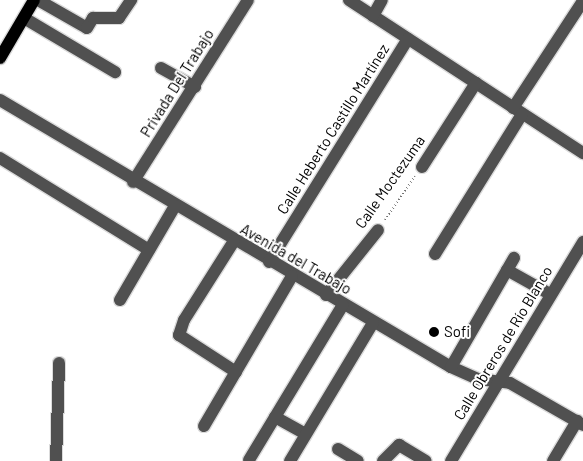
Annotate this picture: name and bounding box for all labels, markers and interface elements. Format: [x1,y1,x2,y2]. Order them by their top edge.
street label: Privada Del Trabajo [137,26,217,140]
street label: Calle Heberto Castillo Martínez [273,41,393,217]
street label: Calle Moctezuma [351,132,429,232]
street label: Avenida del Trabajo [237,220,355,298]
street label: Calle Obreros de Río Blanco [450,263,556,423]
place label: Sofi [444,323,470,341]
marker: Sofi [428,326,440,338]

